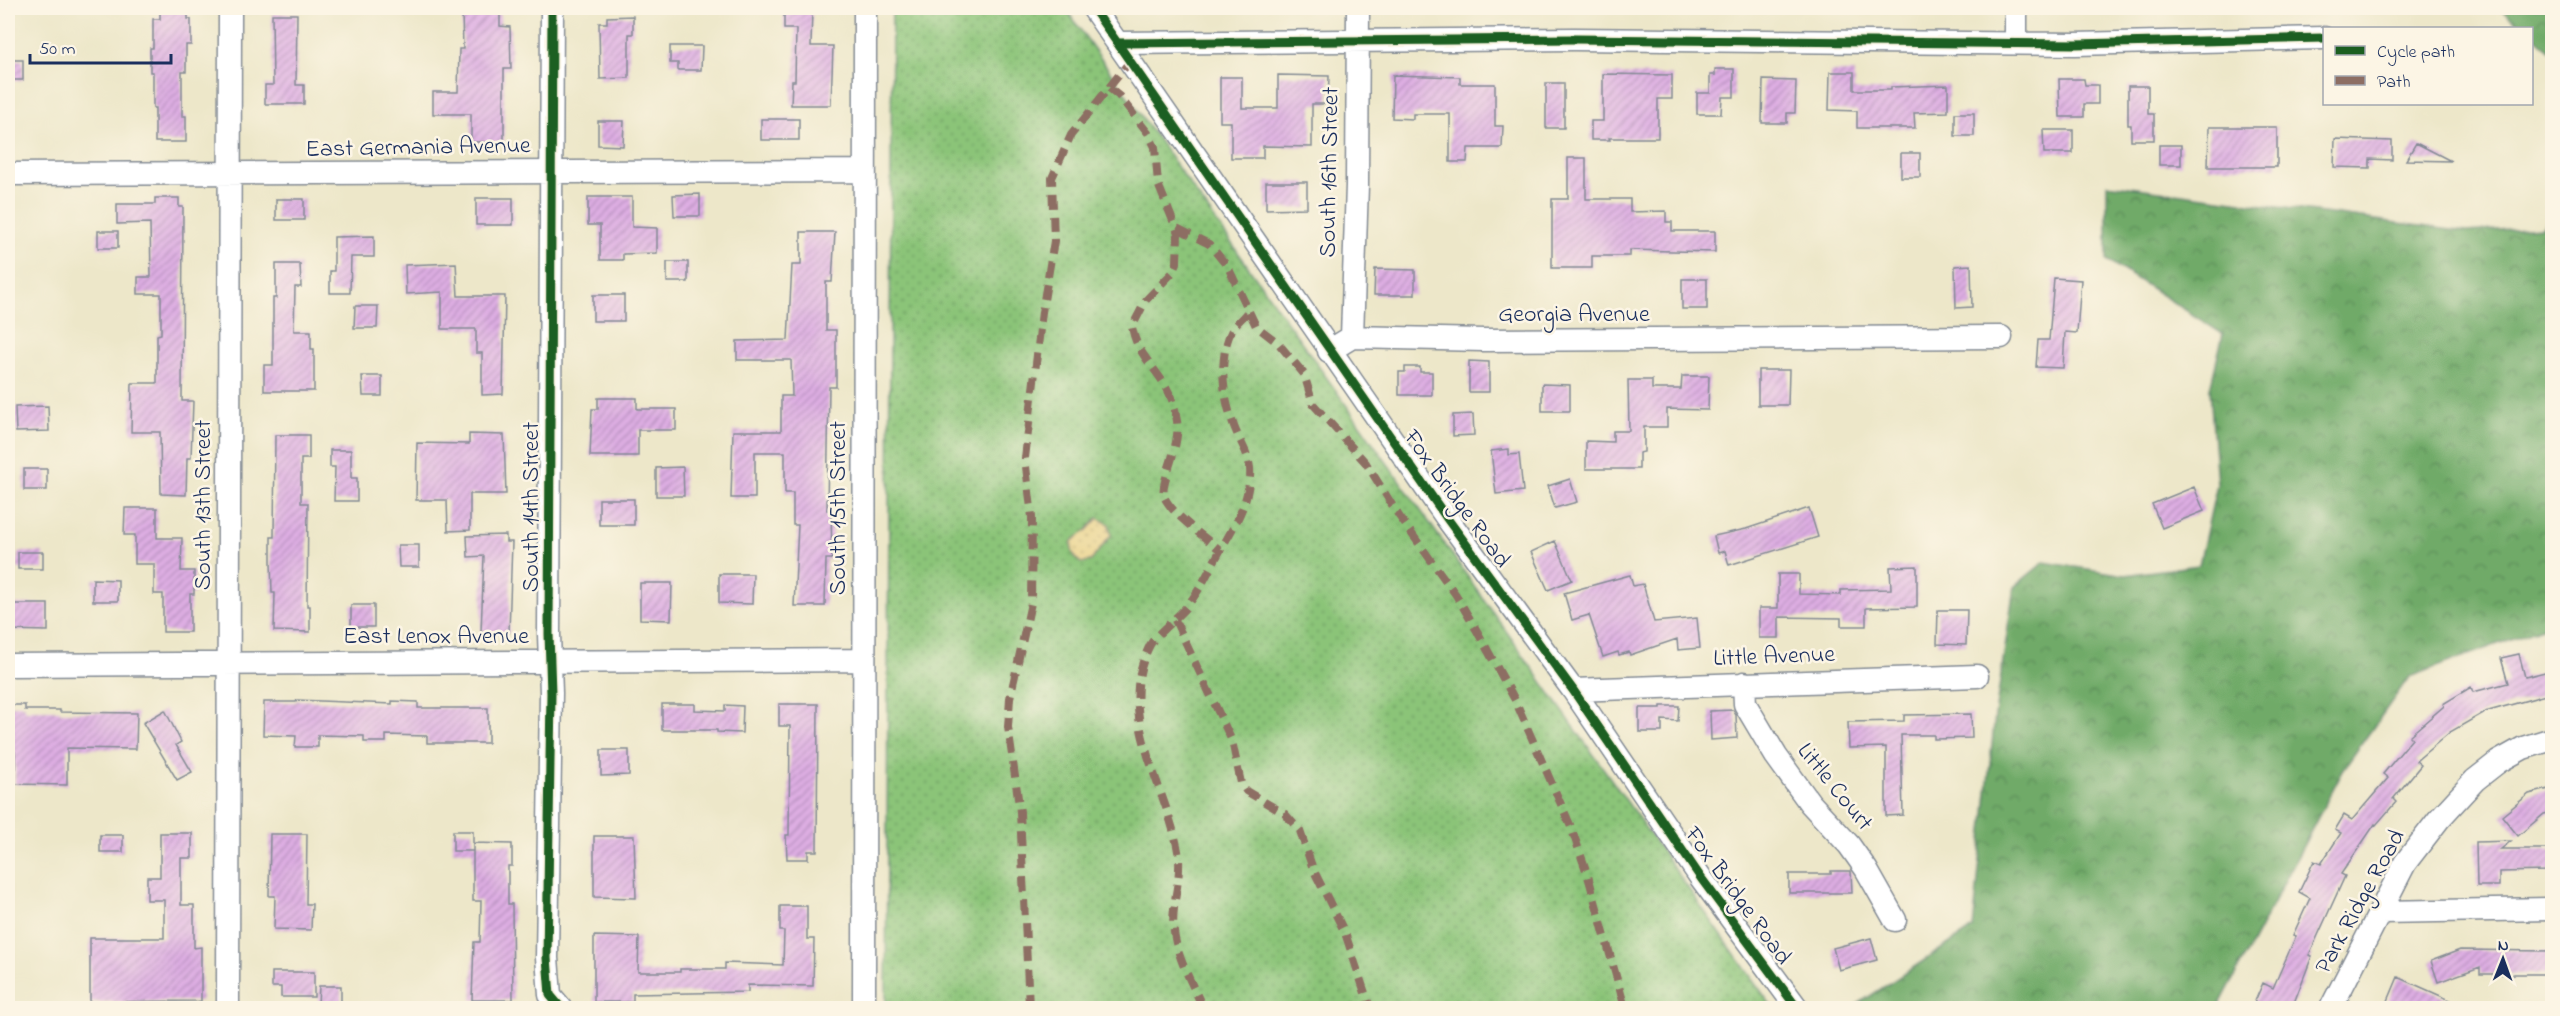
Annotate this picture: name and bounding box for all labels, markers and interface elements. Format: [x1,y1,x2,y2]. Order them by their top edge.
scale bar [30,27,171,65]
legend [2323,27,2533,105]
text: 50 m [39,37,76,63]
text: Cycle path [2377,40,2455,66]
text: Path [2377,70,2411,96]
street label: South 16th Street [1312,86,1349,258]
street label: East Germania Avenue [305,129,531,168]
street label: Georgia Avenue [1498,298,1650,333]
street label: South 13th Street [187,420,222,590]
street label: South 15th Street [822,421,857,595]
street label: South 14th Street [515,422,550,592]
street label: Fox Bridge Road [1393,422,1519,576]
street label: East Lenox Avenue [343,620,529,655]
street label: Little Avenue [1713,638,1836,677]
street label: Little Court [1787,736,1881,839]
street label: Fox Bridge Road [1674,819,1800,973]
street label: Park Ridge Road [2307,823,2416,981]
north arrow [2473,929,2533,989]
text: N [2498,934,2509,958]

